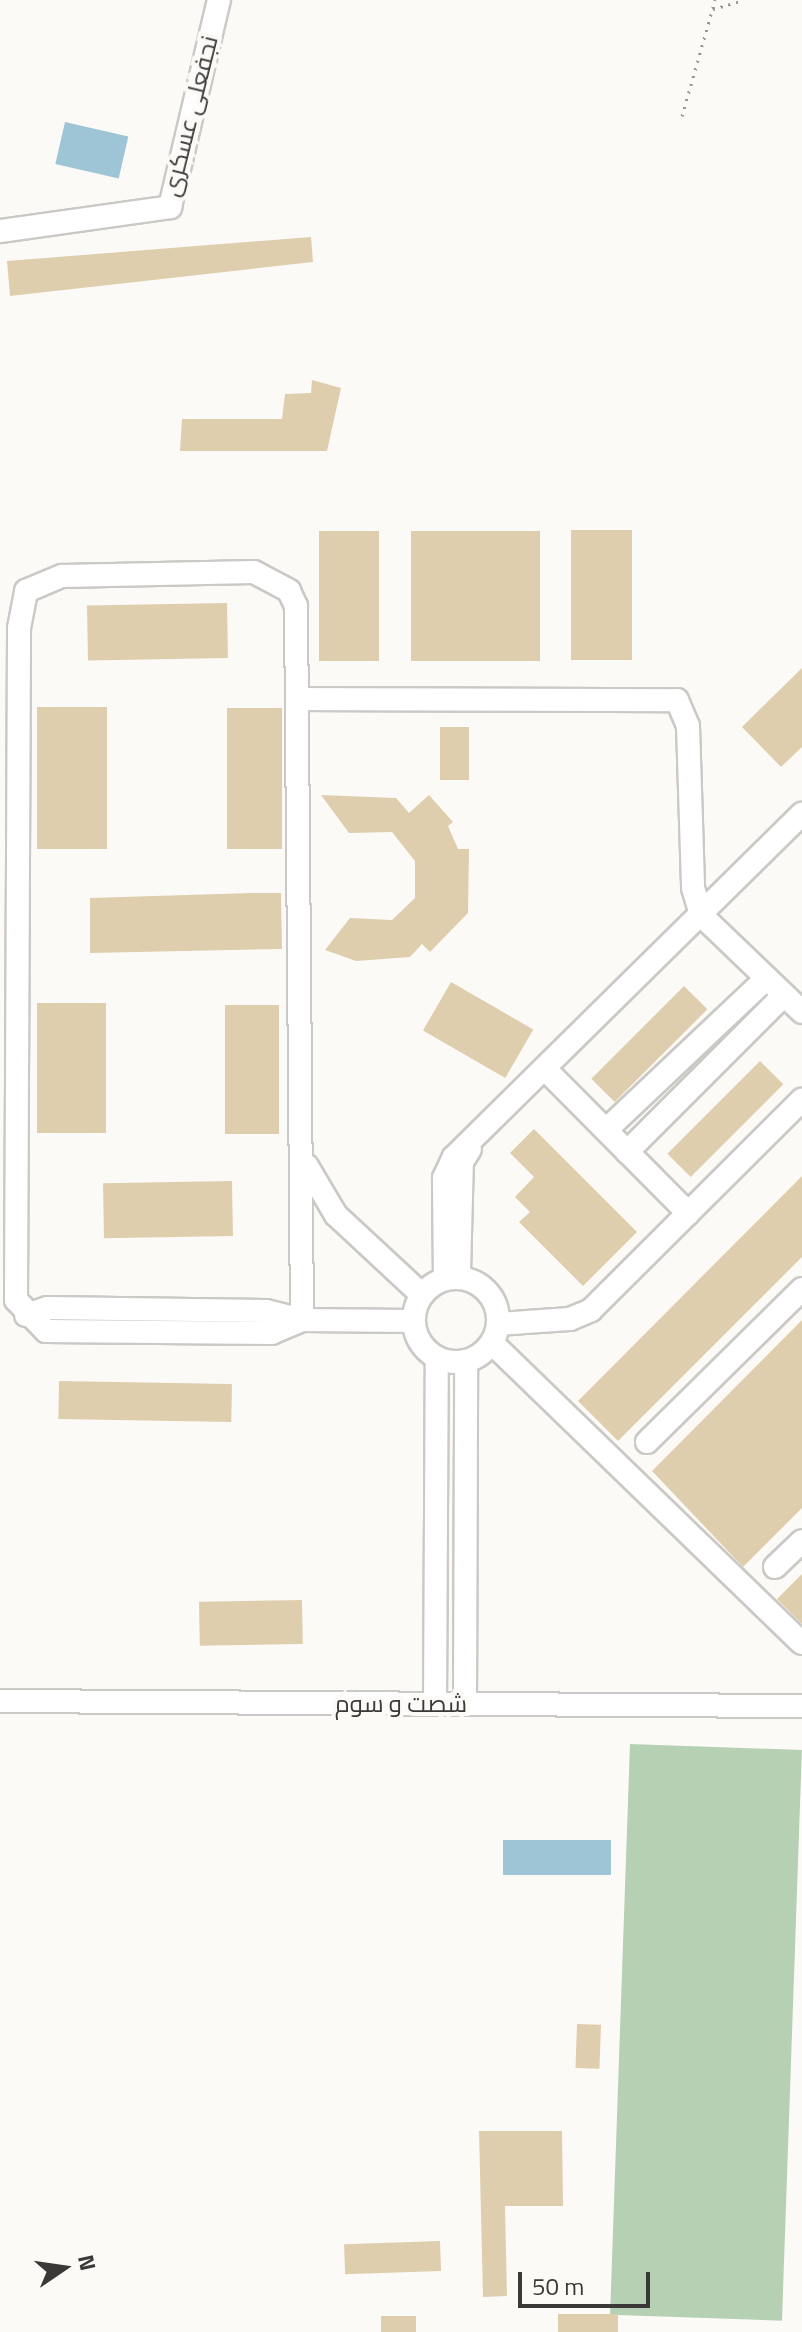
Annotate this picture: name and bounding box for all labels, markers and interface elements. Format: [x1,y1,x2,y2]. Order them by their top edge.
street label: نجفعلی عسکری [156,33,224,199]
street label: شصت و سوم [335,1690,467,1718]
north arrow [24,2228,104,2308]
text: N [69,2251,106,2274]
scale bar [522,2256,654,2306]
text: 50 m [532,2268,584,2304]

